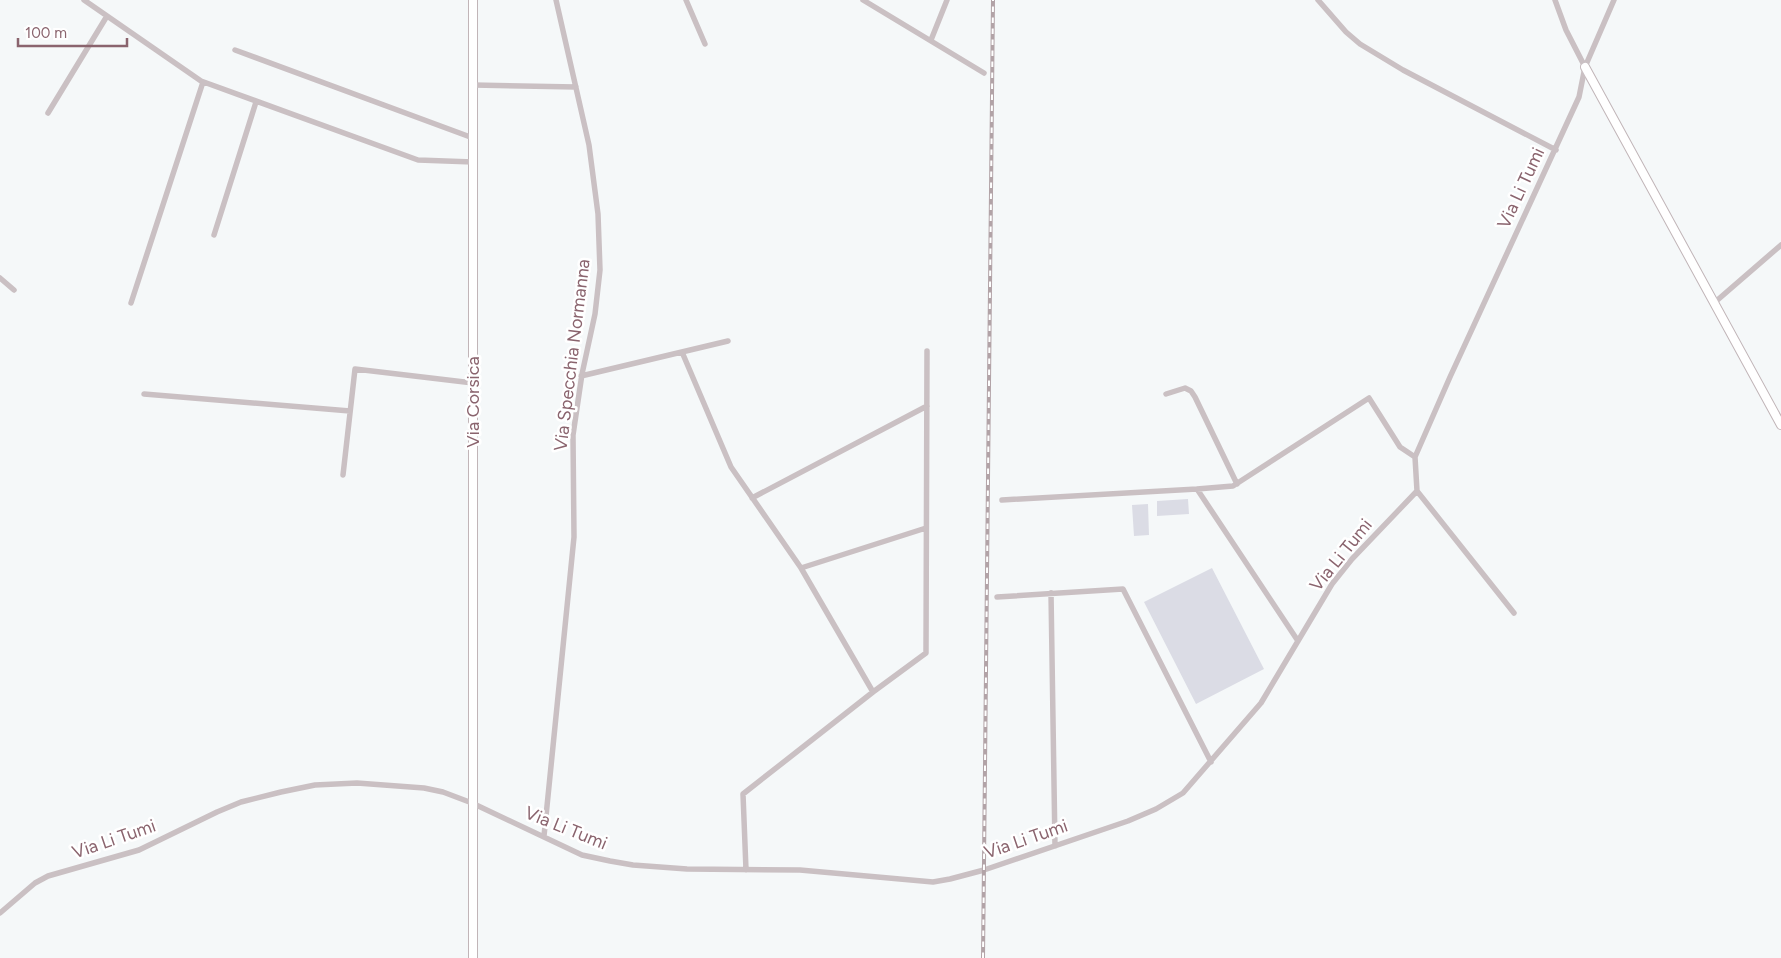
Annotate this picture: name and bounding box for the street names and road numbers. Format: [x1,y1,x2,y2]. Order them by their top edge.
street label: Via Li Tumi [1493,144,1549,232]
street label: Via Specchia Normanna [549,258,595,452]
street label: Via Corsica [462,356,484,448]
street label: Via Li Tumi [1305,514,1377,596]
street label: Via Li Tumi [522,802,610,854]
street label: Via Li Tumi [69,814,159,864]
street label: Via Li Tumi [981,814,1071,864]

